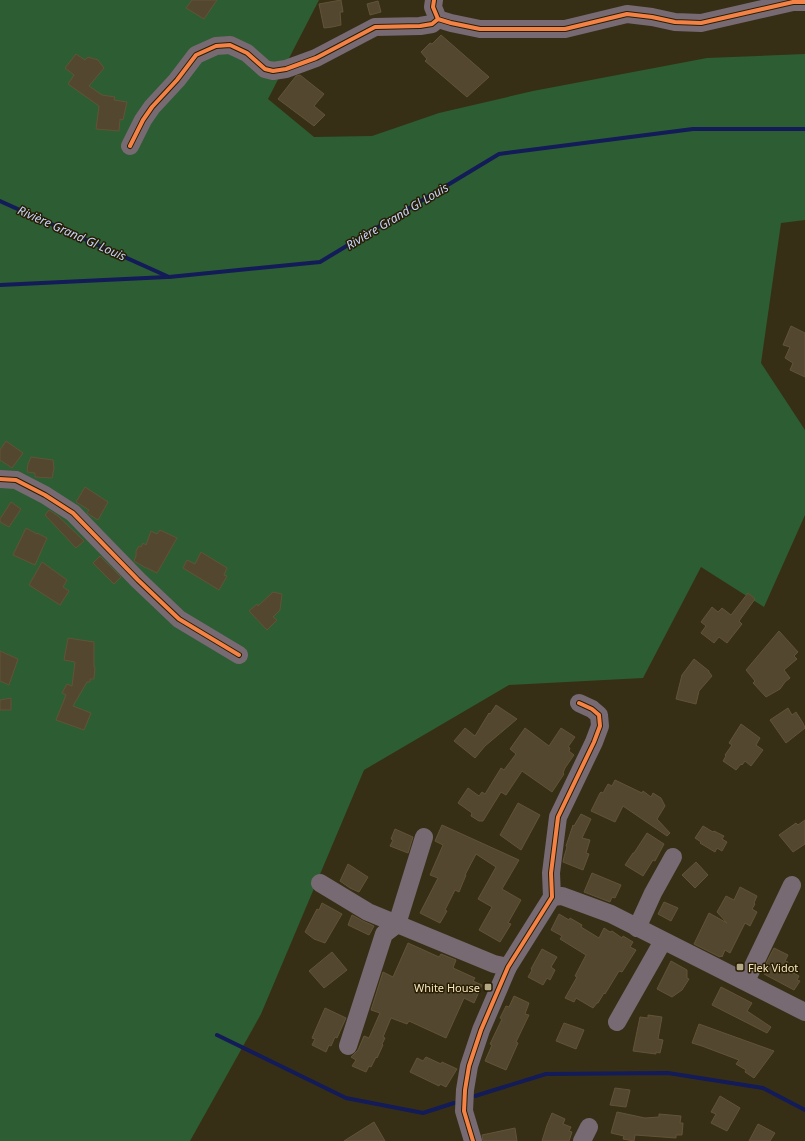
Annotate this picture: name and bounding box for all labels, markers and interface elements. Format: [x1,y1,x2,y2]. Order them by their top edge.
water label: Rivière Grand Gl Louis [343,179,451,253]
water label: Rivière Grand Gl Louis [15,201,129,265]
place label: Flek Vidot [748,960,798,975]
marker: Flek Vidot [735,962,745,972]
place label: White House [414,980,480,995]
marker: White House [483,982,493,992]

